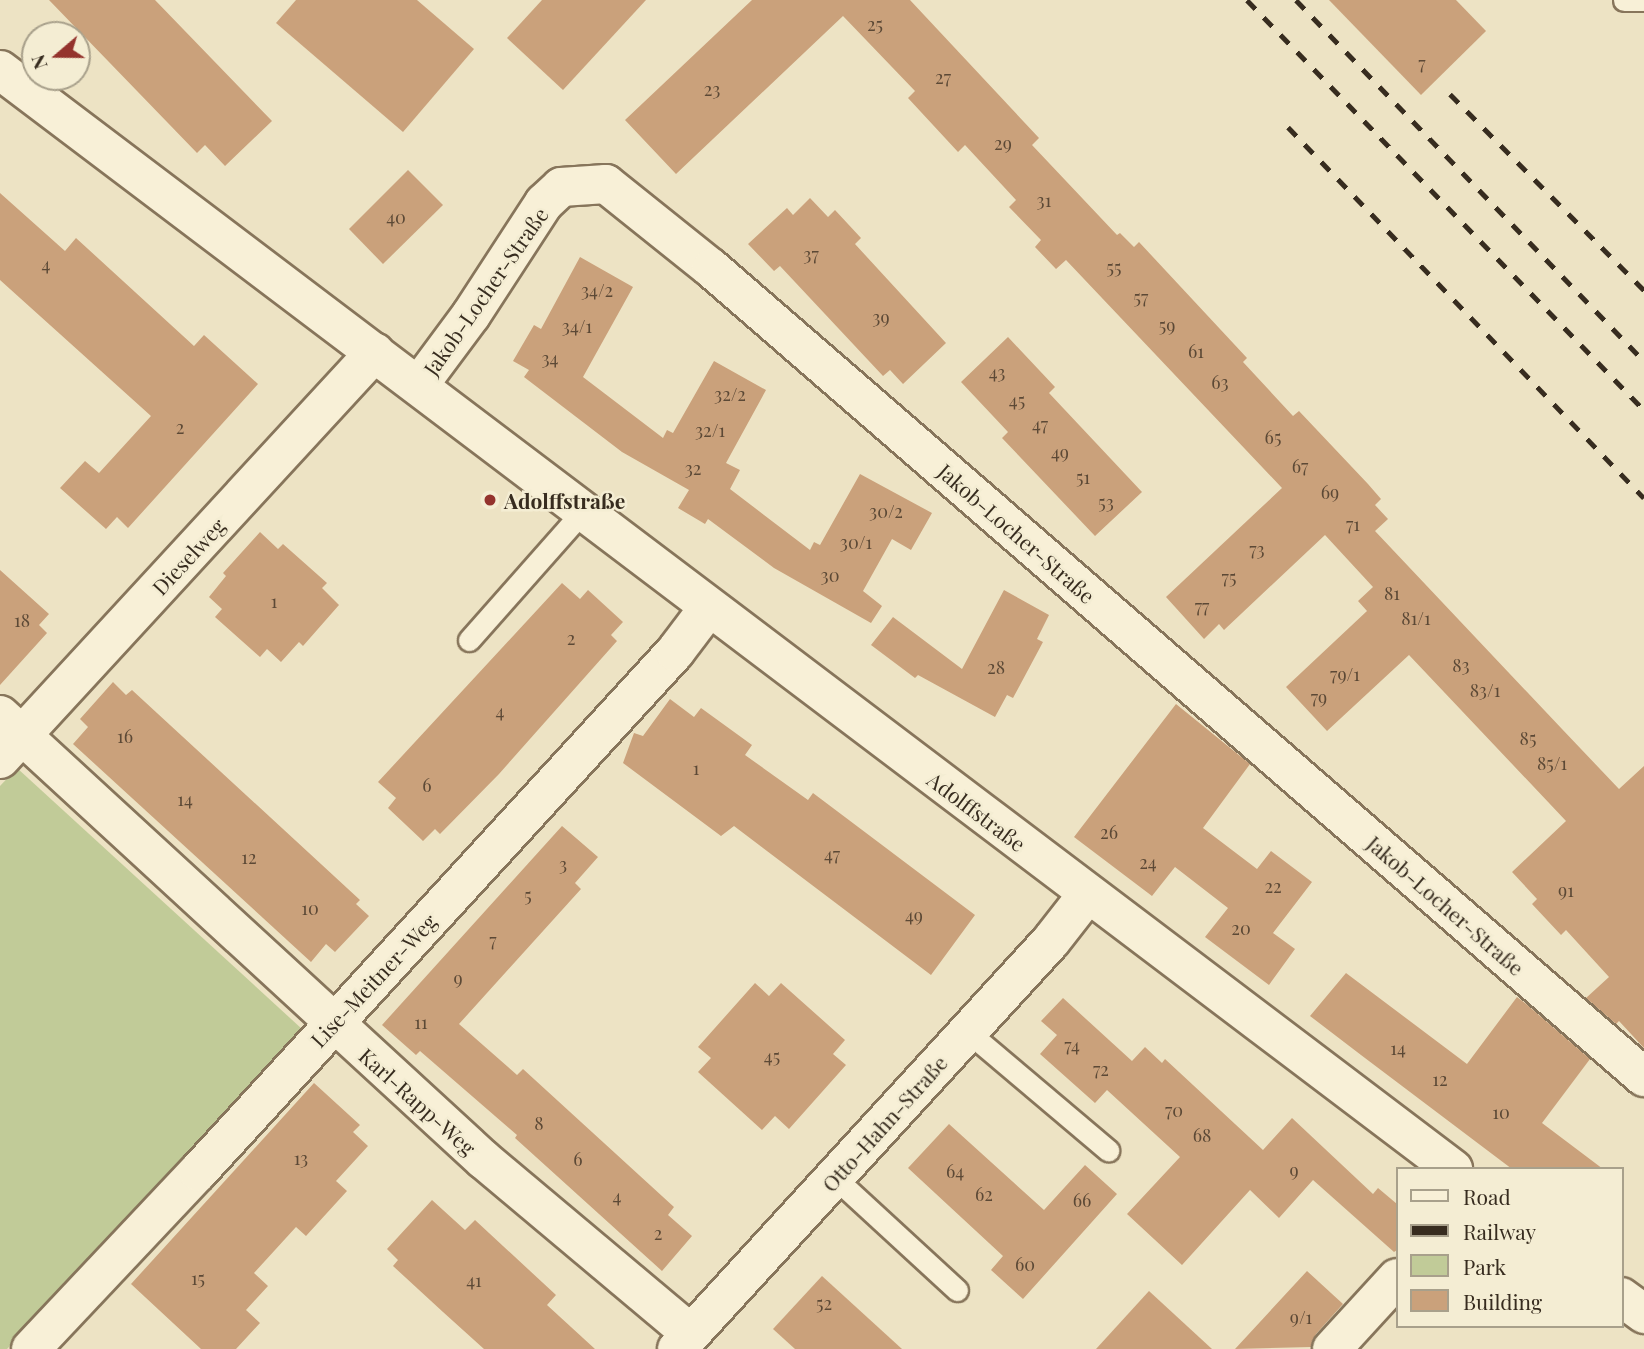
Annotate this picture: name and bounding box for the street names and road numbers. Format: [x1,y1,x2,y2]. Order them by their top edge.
street label: Jakob-Locher-Straße [418,202,552,380]
street label: Jakob-Locher-Straße [933,458,1101,608]
street label: Dieselweg [146,512,230,600]
street label: Adolffstraße [923,766,1031,856]
street label: Jakob-Locher-Straße [1362,830,1530,980]
street label: Lise-Meitner-Weg [305,908,441,1052]
street label: Karl-Rapp-Weg [355,1042,481,1160]
street label: Otto-Hahn-Straße [816,1050,952,1196]

